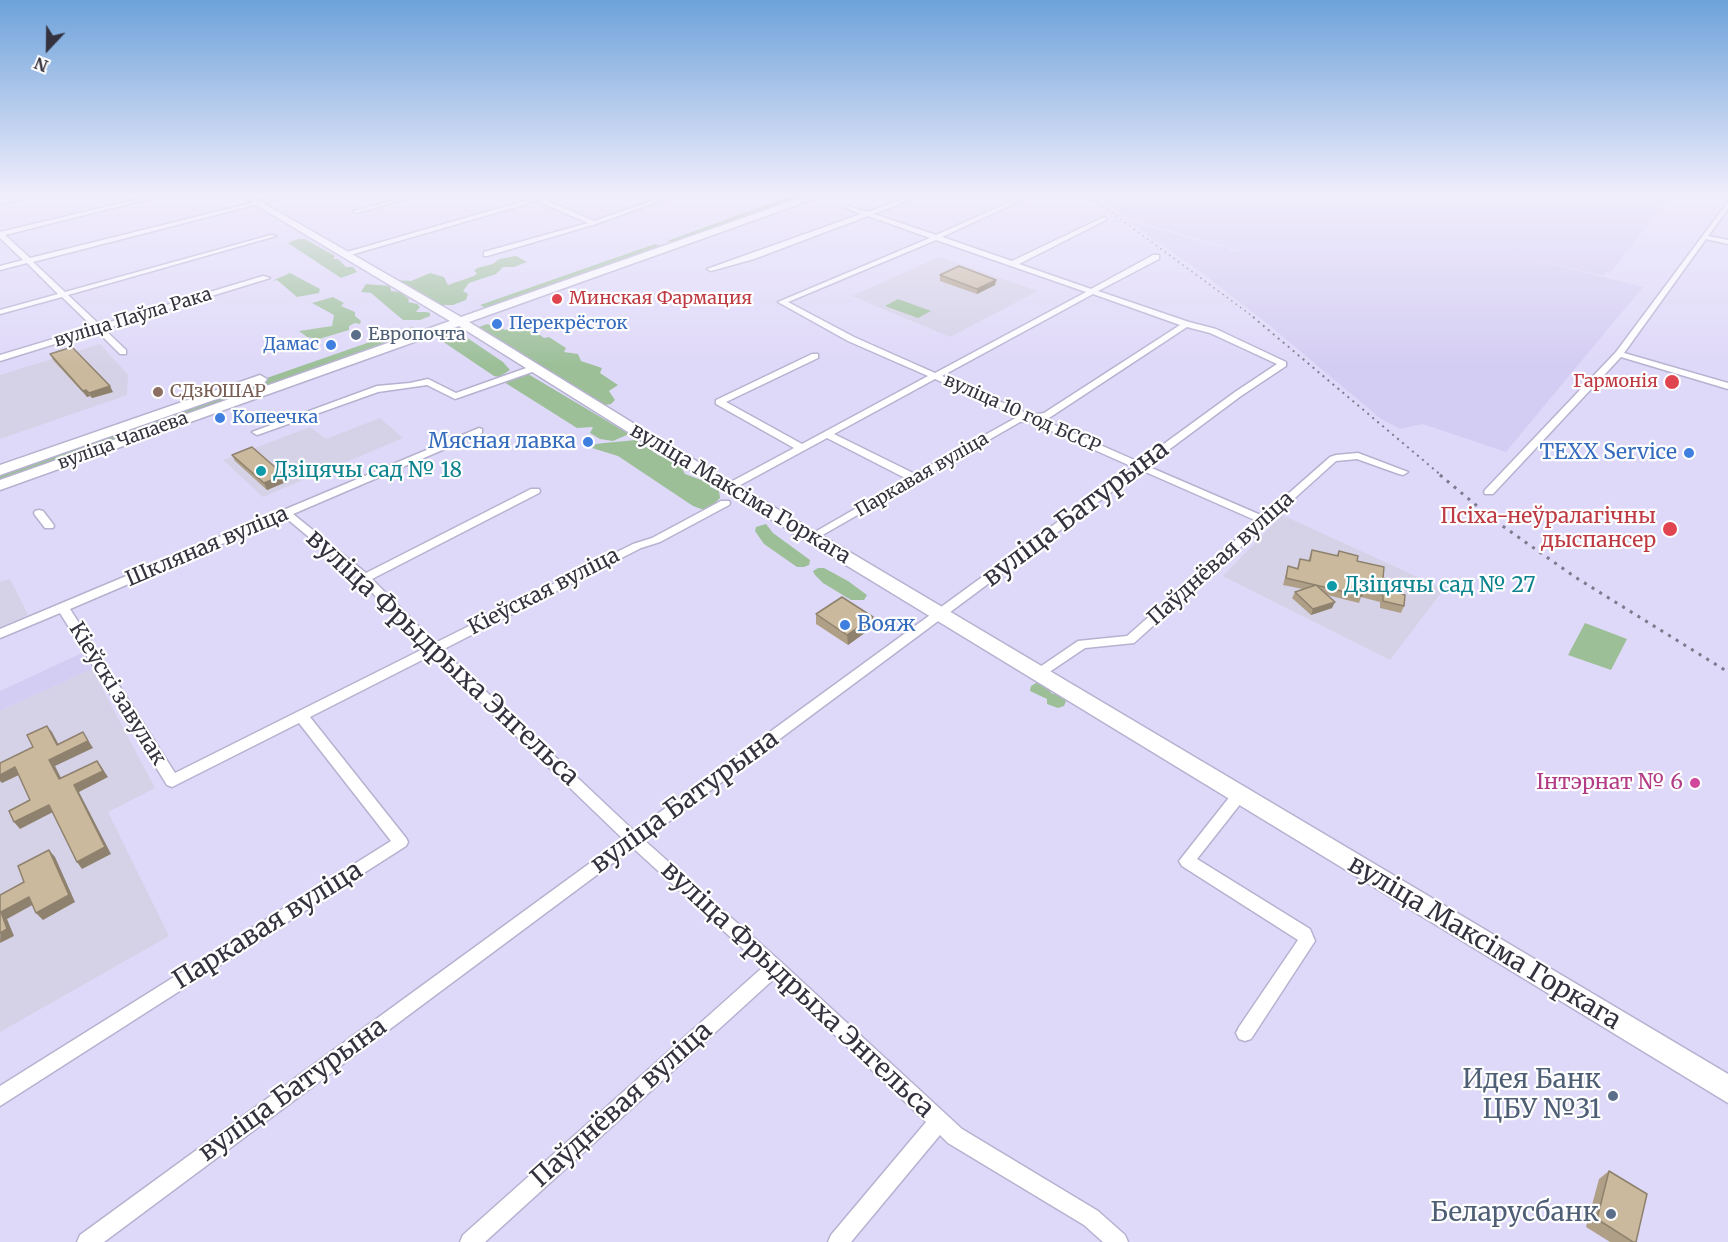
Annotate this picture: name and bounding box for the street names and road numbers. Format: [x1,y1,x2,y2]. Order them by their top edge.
street label: вуліца Паўла Рака [52,284,214,352]
street label: вуліца 10 год БССР [941,370,1103,458]
street label: вуліца Чапаева [55,407,191,475]
street label: вуліца Максіма Горкага [625,418,855,570]
street label: Паркавая вуліца [852,428,992,522]
street label: вуліца Батурына [977,434,1175,594]
street label: Паўднёвая вуліца [1143,487,1299,631]
street label: Шкляная вуліца [122,501,292,593]
street label: вуліца Фрыдрыха Энгельса [299,523,585,793]
street label: Кіеўская вуліца [464,543,624,641]
street label: Кіеўскі завулак [63,618,171,770]
street label: вуліца Батурына [585,723,785,881]
street label: вуліца Максіма Горкага [1342,849,1626,1037]
street label: Паркавая вуліца [168,855,368,997]
street label: вуліца Фрыдрыха Энгельса [654,855,940,1125]
street label: вуліца Батурына [193,1011,393,1169]
street label: Паўднёвая вуліца [525,1016,719,1194]

